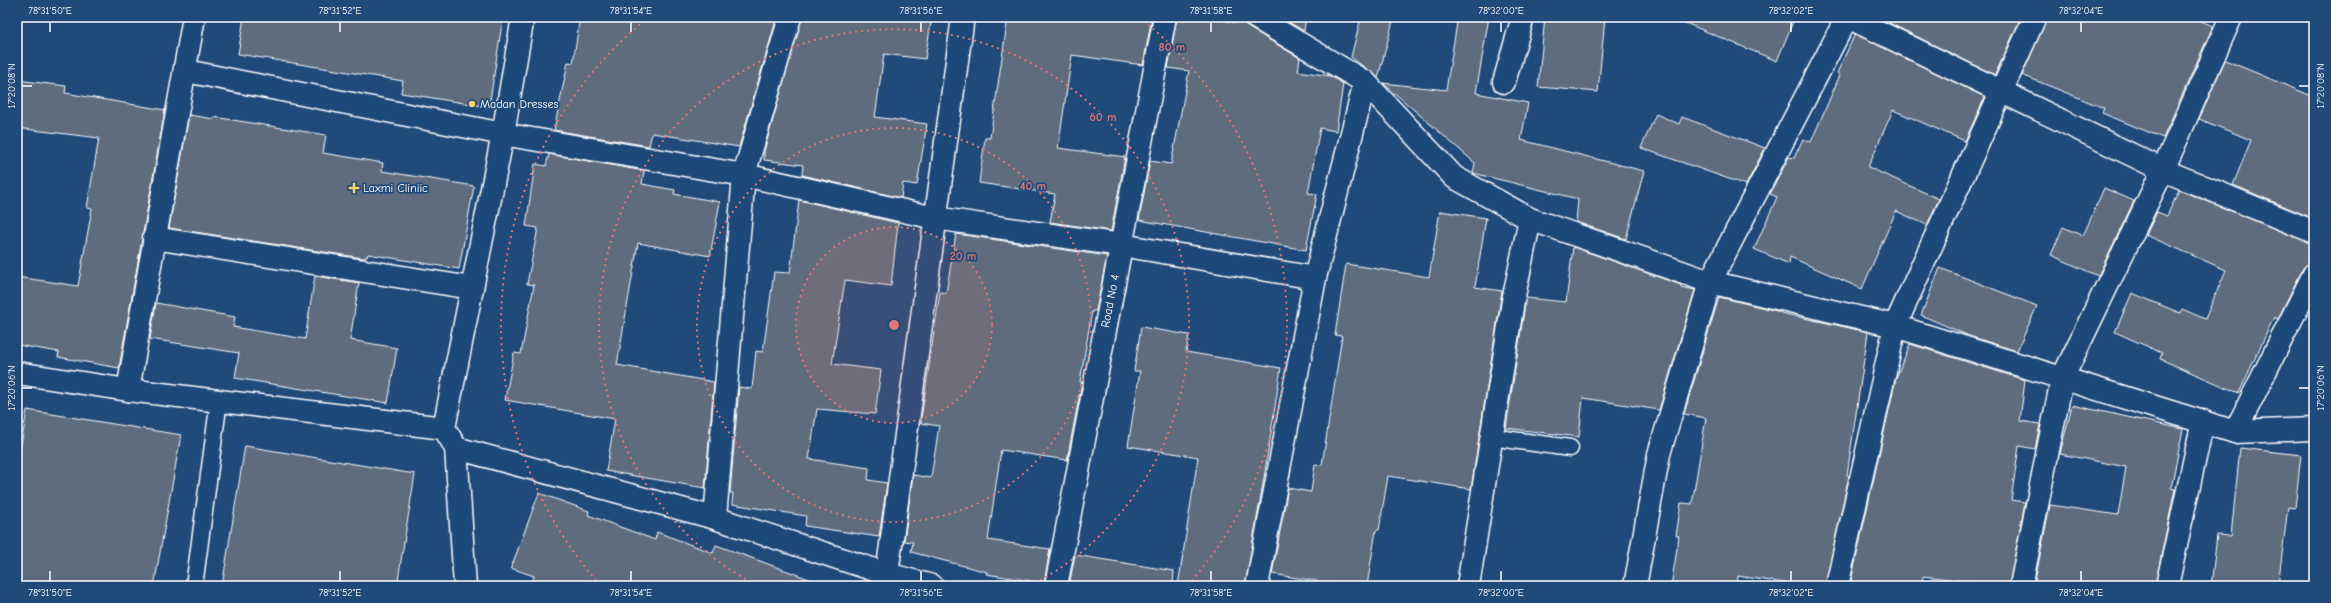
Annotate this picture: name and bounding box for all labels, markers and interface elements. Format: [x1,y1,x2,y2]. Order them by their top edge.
text: 78°31'50"E [28,5,72,17]
text: 78°31'52"E [319,5,361,17]
text: 78°31'54"E [610,5,652,17]
text: 78°31'56"E [900,5,942,17]
text: 78°31'58"E [1190,5,1232,17]
text: 78°32'00"E [1478,5,1524,17]
text: 78°32'02"E [1769,5,1813,17]
text: 78°32'04"E [2059,5,2103,17]
text: 80 m [1159,40,1185,54]
text: 17°20'08"N [6,63,18,109]
text: 17°20'08"N [2315,63,2327,109]
place label: Madan Dresses [480,97,559,111]
marker: Madan Dresses [467,99,477,109]
text: 60 m [1090,110,1116,124]
text: 40 m [1020,179,1046,193]
place label: Laxmi Cliniic [363,181,428,195]
marker: Laxmi Cliniic [348,182,360,194]
text: 20 m [950,249,976,263]
street label: Road No 4 [1098,273,1122,329]
centre of rings [887,318,901,332]
text: 17°20'06"N [6,365,18,411]
text: 17°20'06"N [2315,365,2327,411]
text: 78°31'50"E [28,587,72,599]
text: 78°31'52"E [319,587,361,599]
text: 78°31'54"E [610,587,652,599]
text: 78°31'56"E [900,587,942,599]
text: 78°31'58"E [1190,587,1232,599]
text: 78°32'00"E [1478,587,1524,599]
text: 78°32'02"E [1769,587,1813,599]
text: 78°32'04"E [2059,587,2103,599]

